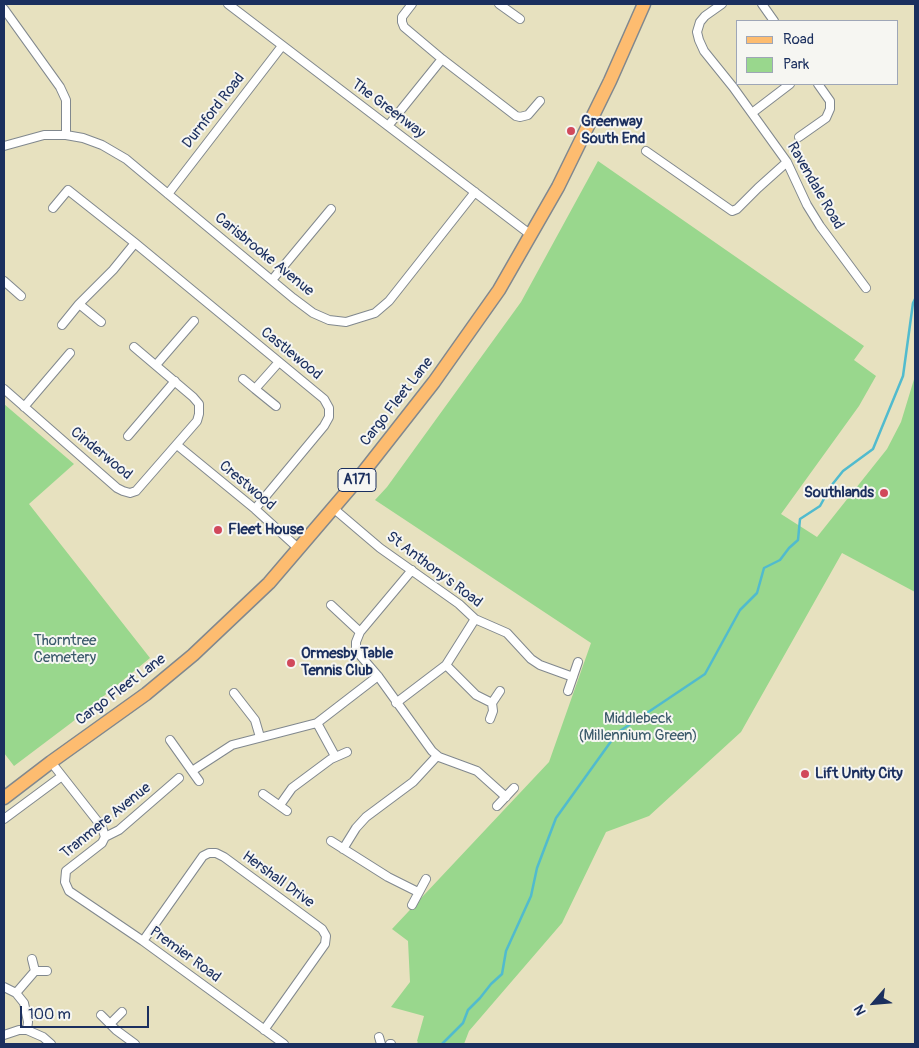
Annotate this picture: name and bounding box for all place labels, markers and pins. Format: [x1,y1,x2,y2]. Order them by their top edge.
place label: Greenway South End [581,113,645,148]
marker: Greenway South End [565,125,577,137]
place label: Southlands [804,484,874,502]
marker: Southlands [878,487,890,499]
place label: Fleet House [228,521,304,539]
marker: Fleet House [212,524,224,536]
place label: Ormesby Table Tennis Club [301,645,393,680]
marker: Ormesby Table Tennis Club [285,657,297,669]
place label: Lift Unity City [815,765,903,783]
marker: Lift Unity City [799,768,811,780]

